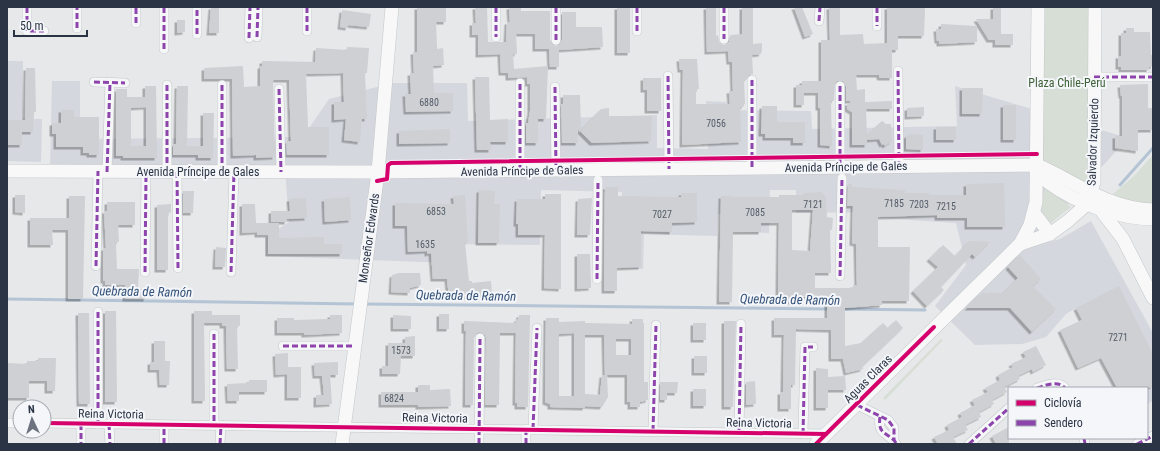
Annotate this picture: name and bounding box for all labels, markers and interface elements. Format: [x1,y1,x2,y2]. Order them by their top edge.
scale bar [14,12,87,38]
text: 50 m [20,19,44,33]
park label: Plaza Chile-Perú [1028,76,1106,90]
house number: 6880 [419,97,439,108]
street label: Salvador Izquierdo [1084,98,1102,186]
house number: 7056 [706,118,726,129]
street label: Avenida Príncipe de Gales [784,159,908,175]
street label: Avenida Príncipe de Gales [460,163,584,179]
street label: Avenida Príncipe de Gales [137,165,259,179]
street label: Monseñor Edwards [356,192,382,284]
house number: 7185 [884,198,904,209]
house number: 7121 [803,199,823,210]
house number: 7203 [909,199,929,210]
house number: 7215 [936,201,956,212]
house number: 6853 [426,206,446,217]
house number: 7085 [745,207,765,218]
house number: 7027 [652,209,672,220]
house number: 1635 [415,239,435,250]
water label: Quebrada de Ramón [92,283,192,300]
water label: Quebrada de Ramón [416,287,516,304]
water label: Quebrada de Ramón [740,291,840,308]
house number: 7271 [1108,332,1128,343]
house number: 1573 [391,345,411,356]
street label: Aguas Claras [841,352,895,406]
legend [1008,387,1148,439]
house number: 6824 [384,393,404,404]
text: Ciclovía [1044,396,1082,410]
north arrow [12,399,52,439]
text: N [28,403,35,416]
street label: Reina Victoria [78,406,144,422]
street label: Reina Victoria [402,410,468,426]
street label: Reina Victoria [726,415,792,431]
text: Sendero [1044,416,1083,430]

